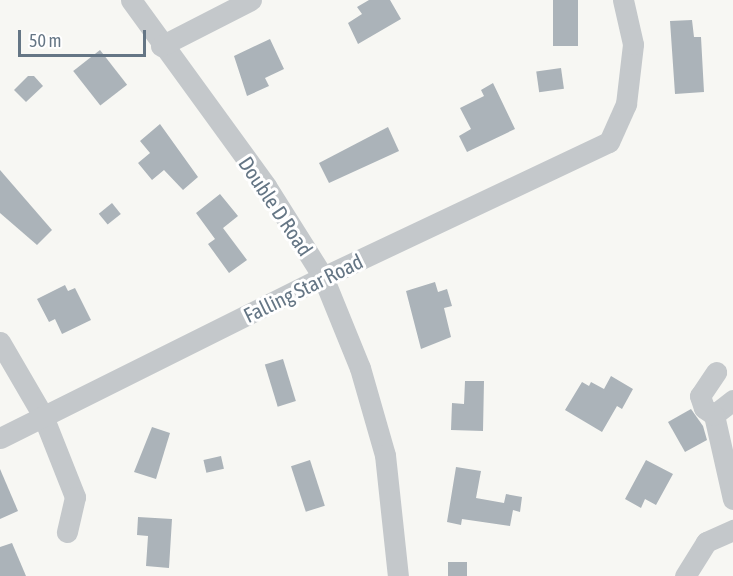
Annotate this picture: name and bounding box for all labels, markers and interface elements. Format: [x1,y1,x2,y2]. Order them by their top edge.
scale bar [21,18,148,56]
text: 50 m [29,30,61,51]
street label: Double D Road [234,152,318,260]
street label: Falling Star Road [239,248,367,328]

